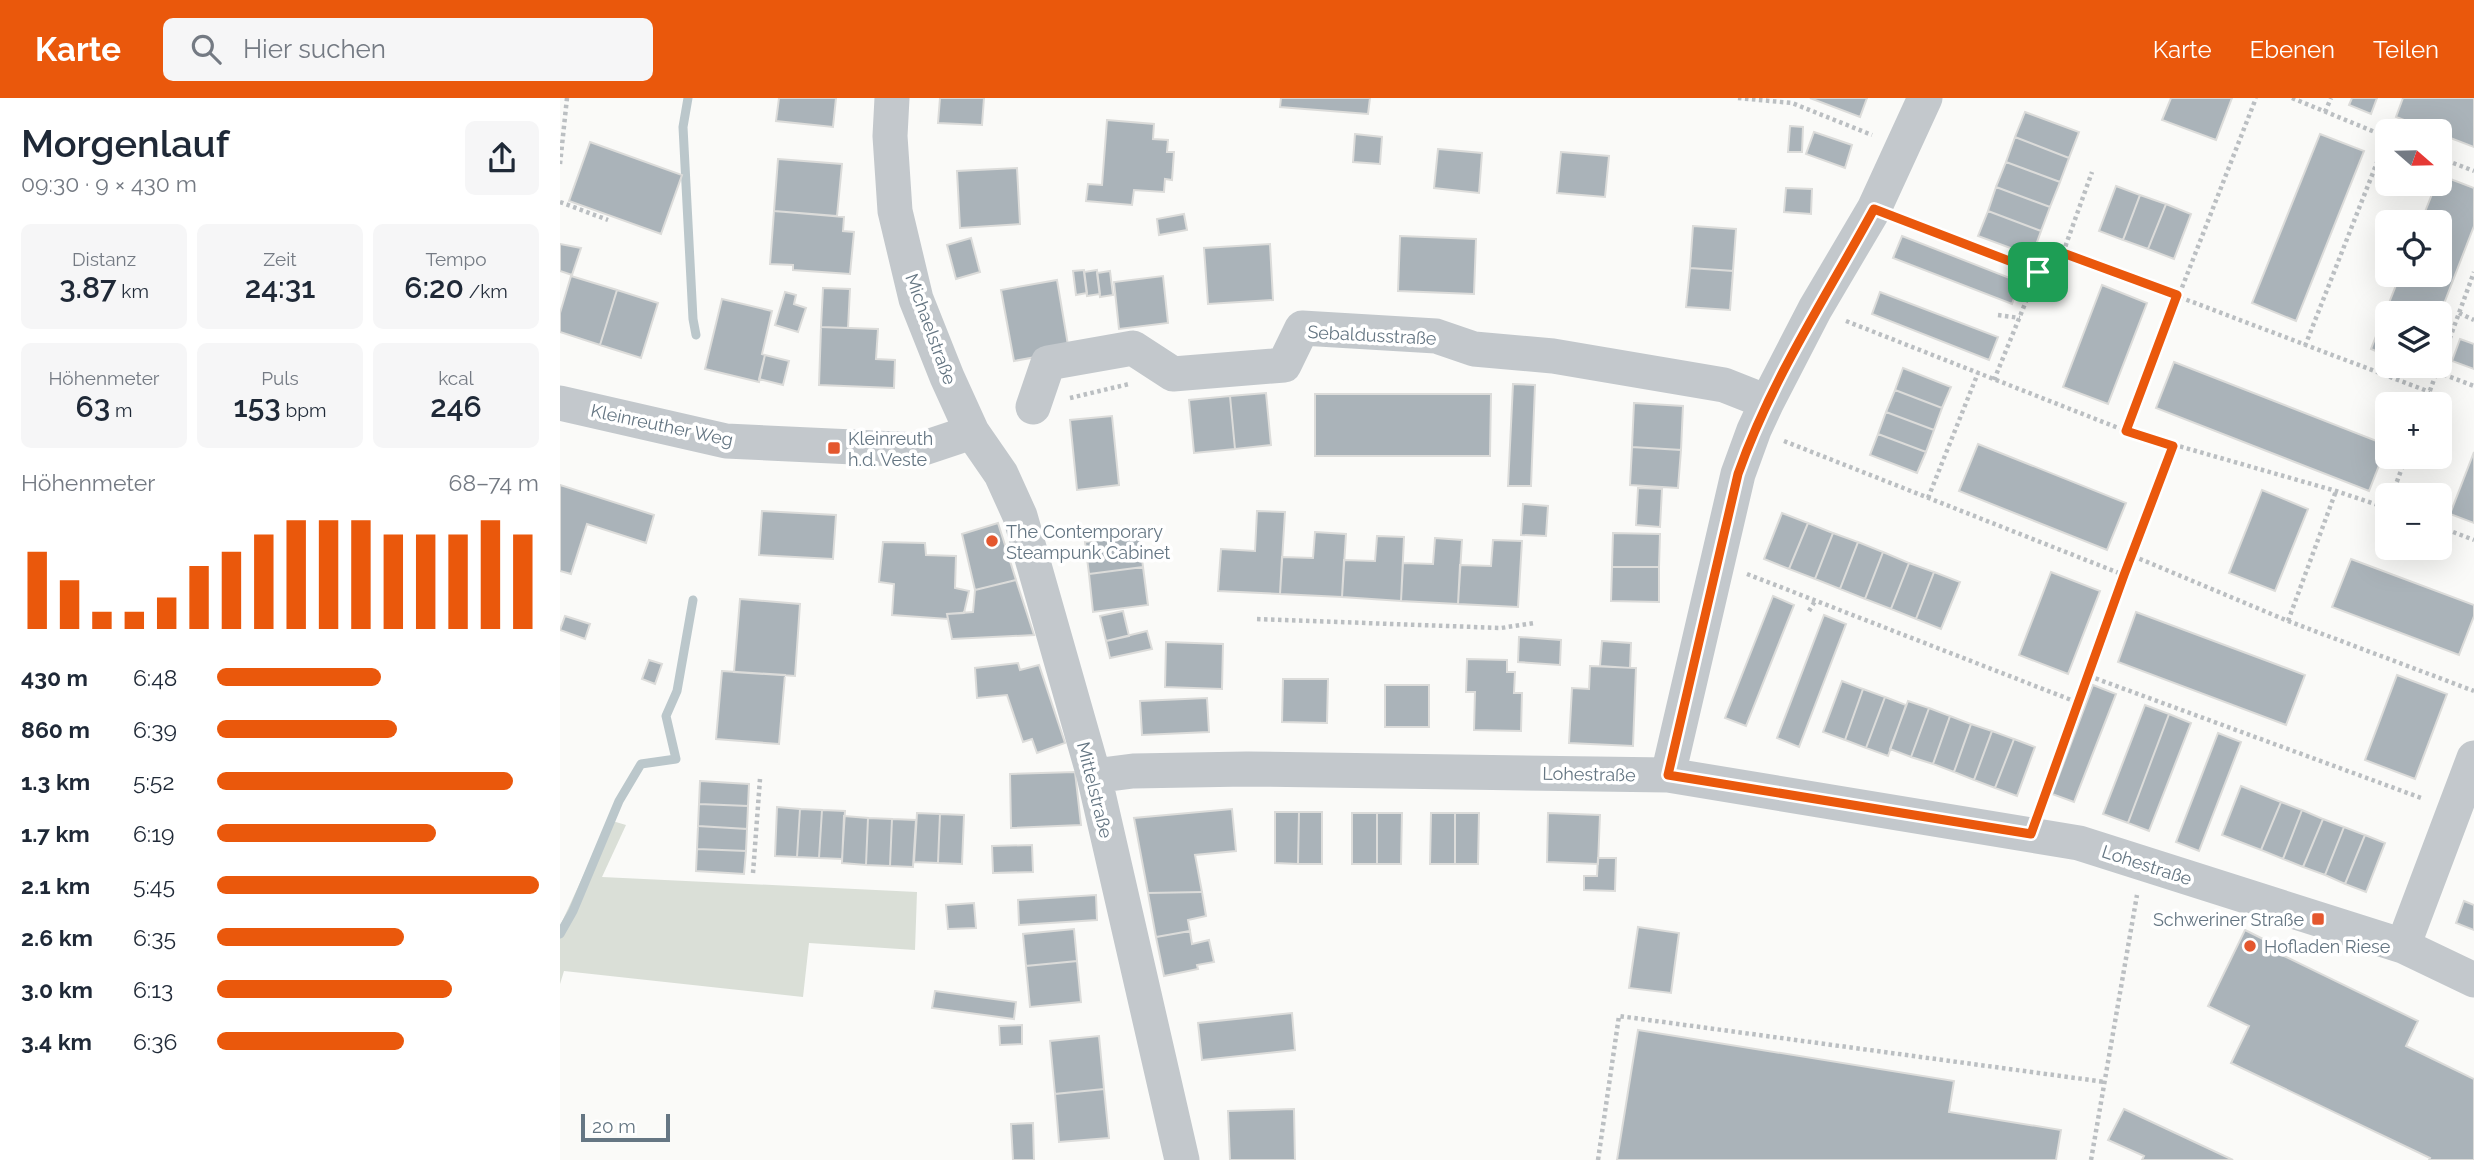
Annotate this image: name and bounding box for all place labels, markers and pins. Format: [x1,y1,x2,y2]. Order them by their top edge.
pin [2008,242,2068,302]
place label: Kleinreuth h.d. Veste [848,428,933,470]
marker: Kleinreuth h.d. Veste [826,440,842,456]
place label: The Contemporary Steampunk Cabinet [1006,521,1170,563]
marker: The Contemporary Steampunk Cabinet [984,533,1000,549]
place label: Schweriner Straße [2153,909,2304,930]
marker: Schweriner Straße [2310,911,2326,927]
place label: Hofladen Riese [2264,936,2391,957]
marker: Hofladen Riese [2242,938,2258,954]

